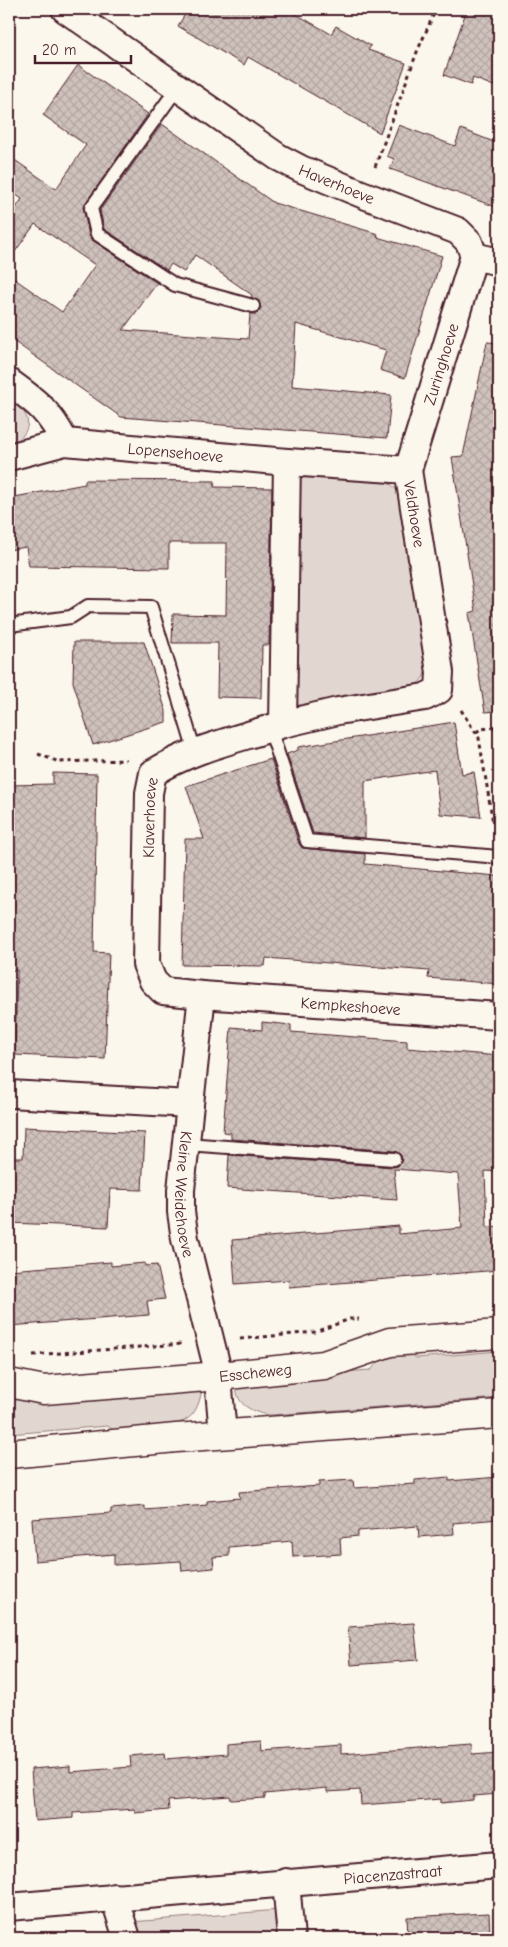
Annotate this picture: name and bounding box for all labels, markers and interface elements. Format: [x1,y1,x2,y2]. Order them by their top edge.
scale bar [35,32,131,64]
text: 20 m [42,41,76,59]
street label: Haverhoeve [296,161,377,208]
street label: Zuringhoeve [421,321,463,407]
street label: Lopensehoeve [127,440,224,466]
street label: Veldhoeve [400,480,428,549]
street label: Klaverhoeve [140,776,162,858]
street label: Kempkeshoeve [300,994,401,1019]
street label: Kleine Weidehoeve [171,1130,197,1259]
street label: Esscheweg [218,1360,293,1386]
street label: Piacenzastraat [343,1862,443,1888]

